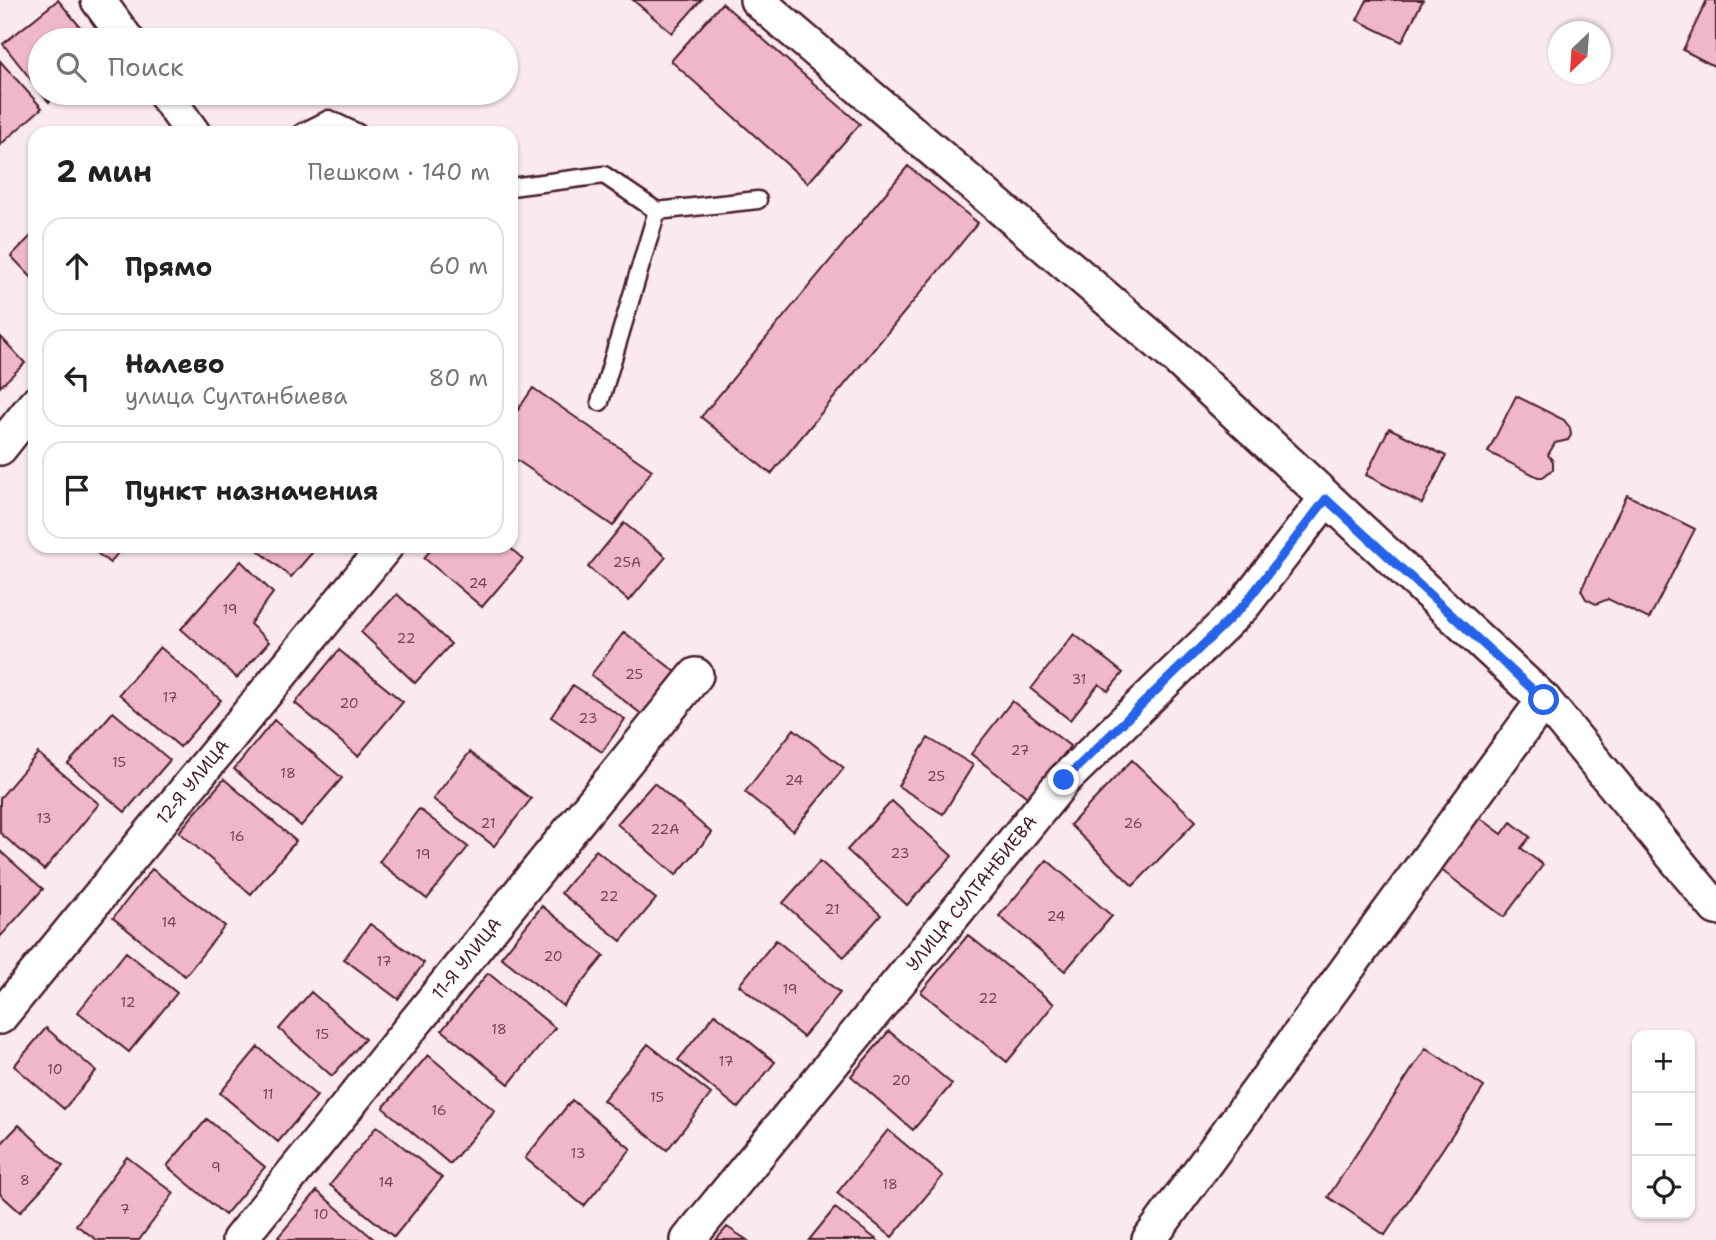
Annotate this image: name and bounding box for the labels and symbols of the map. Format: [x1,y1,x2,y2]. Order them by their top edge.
north arrow [1548,21,1611,84]
house number: 25А [613,553,641,571]
house number: 24 [469,574,488,592]
house number: 19 [222,600,238,618]
house number: 22 [397,629,415,647]
house number: 25 [625,665,643,683]
house number: 31 [1072,670,1086,688]
route start [1528,684,1559,715]
house number: 17 [163,688,177,706]
house number: 20 [339,694,359,712]
house number: 23 [579,709,597,727]
street label: 12-Я УЛИЦА [151,734,235,829]
house number: 27 [1011,741,1029,759]
house number: 15 [112,753,126,771]
house number: 18 [280,764,296,782]
route end [1048,764,1079,795]
house number: 25 [927,767,945,785]
house number: 24 [785,771,804,789]
house number: 13 [37,809,51,827]
street label: УЛИЦА СУЛТАНБИЕВА [901,810,1042,976]
house number: 21 [481,814,495,832]
house number: 26 [1124,814,1143,832]
house number: 22А [650,820,680,838]
house number: 16 [229,827,245,845]
house number: 23 [891,844,909,862]
house number: 19 [415,845,431,863]
house number: 22 [600,887,618,905]
house number: 21 [825,900,839,918]
house number: 24 [1047,907,1066,925]
house number: 14 [161,913,177,931]
street label: 11-Я УЛИЦА [426,913,507,1004]
house number: 20 [543,947,563,965]
house number: 17 [377,952,391,970]
house number: 19 [782,980,798,998]
house number: 22 [979,989,997,1007]
house number: 12 [121,993,135,1011]
house number: 18 [491,1020,507,1038]
house number: 15 [315,1025,329,1043]
house number: 17 [719,1052,733,1070]
house number: 10 [47,1060,63,1078]
house number: 20 [891,1071,911,1089]
house number: 11 [262,1085,274,1103]
house number: 15 [650,1088,664,1106]
house number: 16 [431,1101,447,1119]
house number: 13 [571,1144,585,1162]
house number: 9 [211,1158,221,1176]
house number: 8 [20,1171,30,1189]
house number: 14 [378,1173,394,1191]
house number: 18 [882,1175,898,1193]
house number: 7 [120,1200,130,1218]
house number: 10 [313,1205,329,1223]

